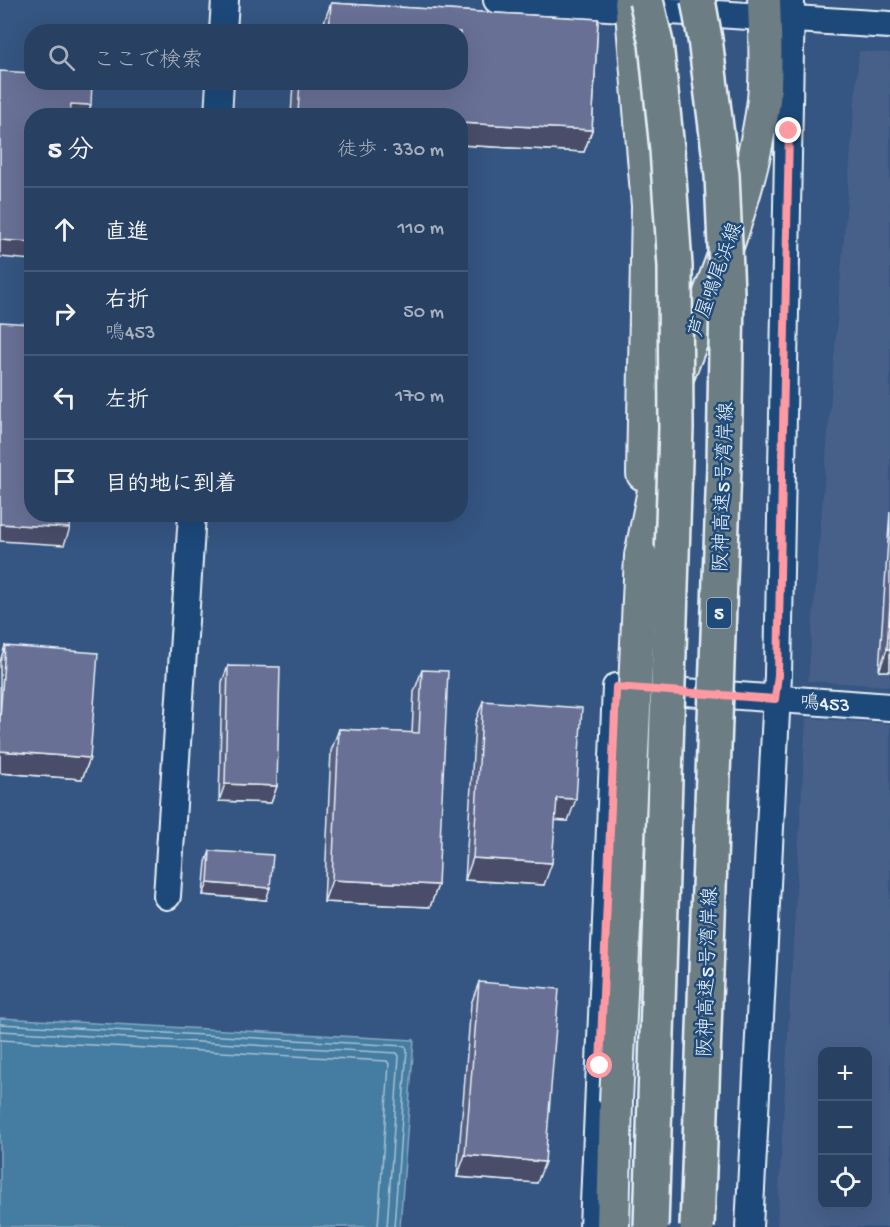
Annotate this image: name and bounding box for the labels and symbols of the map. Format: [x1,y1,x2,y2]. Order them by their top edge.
route end [775,117,801,143]
street label: 芦屋鳴尾浜線 [684,219,749,341]
street label: 阪神高速5号湾岸線 [709,401,740,573]
road number: 5 [707,598,731,628]
street label: 鳴453 [799,690,851,719]
street label: 阪神高速5号湾岸線 [693,886,724,1058]
route start [586,1052,612,1078]

